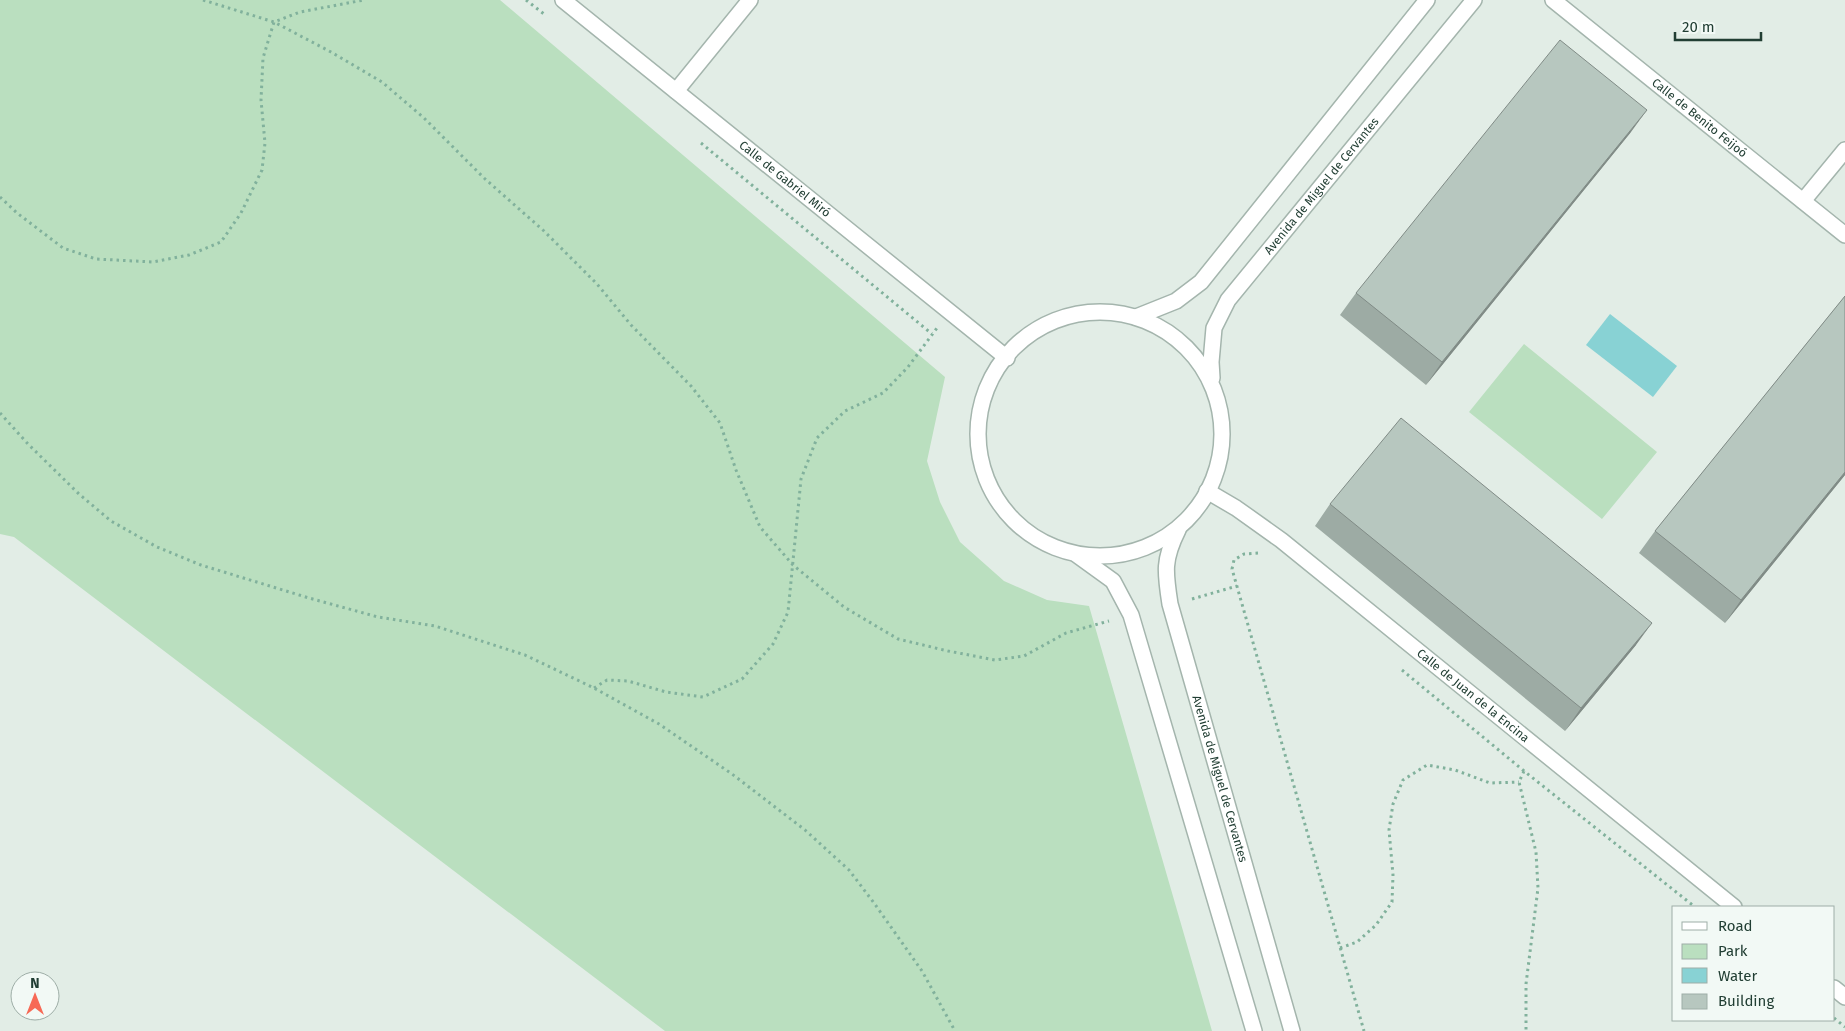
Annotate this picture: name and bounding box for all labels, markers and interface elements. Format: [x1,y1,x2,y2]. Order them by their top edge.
scale bar [1675,10,1761,42]
text: 20 m [1682,18,1715,36]
street label: Calle de Benito Feijoó [1649,75,1750,160]
street label: Avenida de Miguel de Cervantes [1261,114,1382,257]
street label: Calle de Gabriel Miró [736,138,833,220]
street label: Calle de Juan de la Encina [1414,646,1532,745]
street label: Avenida de Miguel de Cervantes [1189,694,1251,864]
legend [1672,906,1835,1021]
text: Road [1718,917,1753,935]
text: Park [1718,942,1748,960]
text: Water [1718,967,1757,985]
north arrow [10,971,60,1021]
text: N [30,975,40,992]
text: Building [1718,992,1774,1010]

